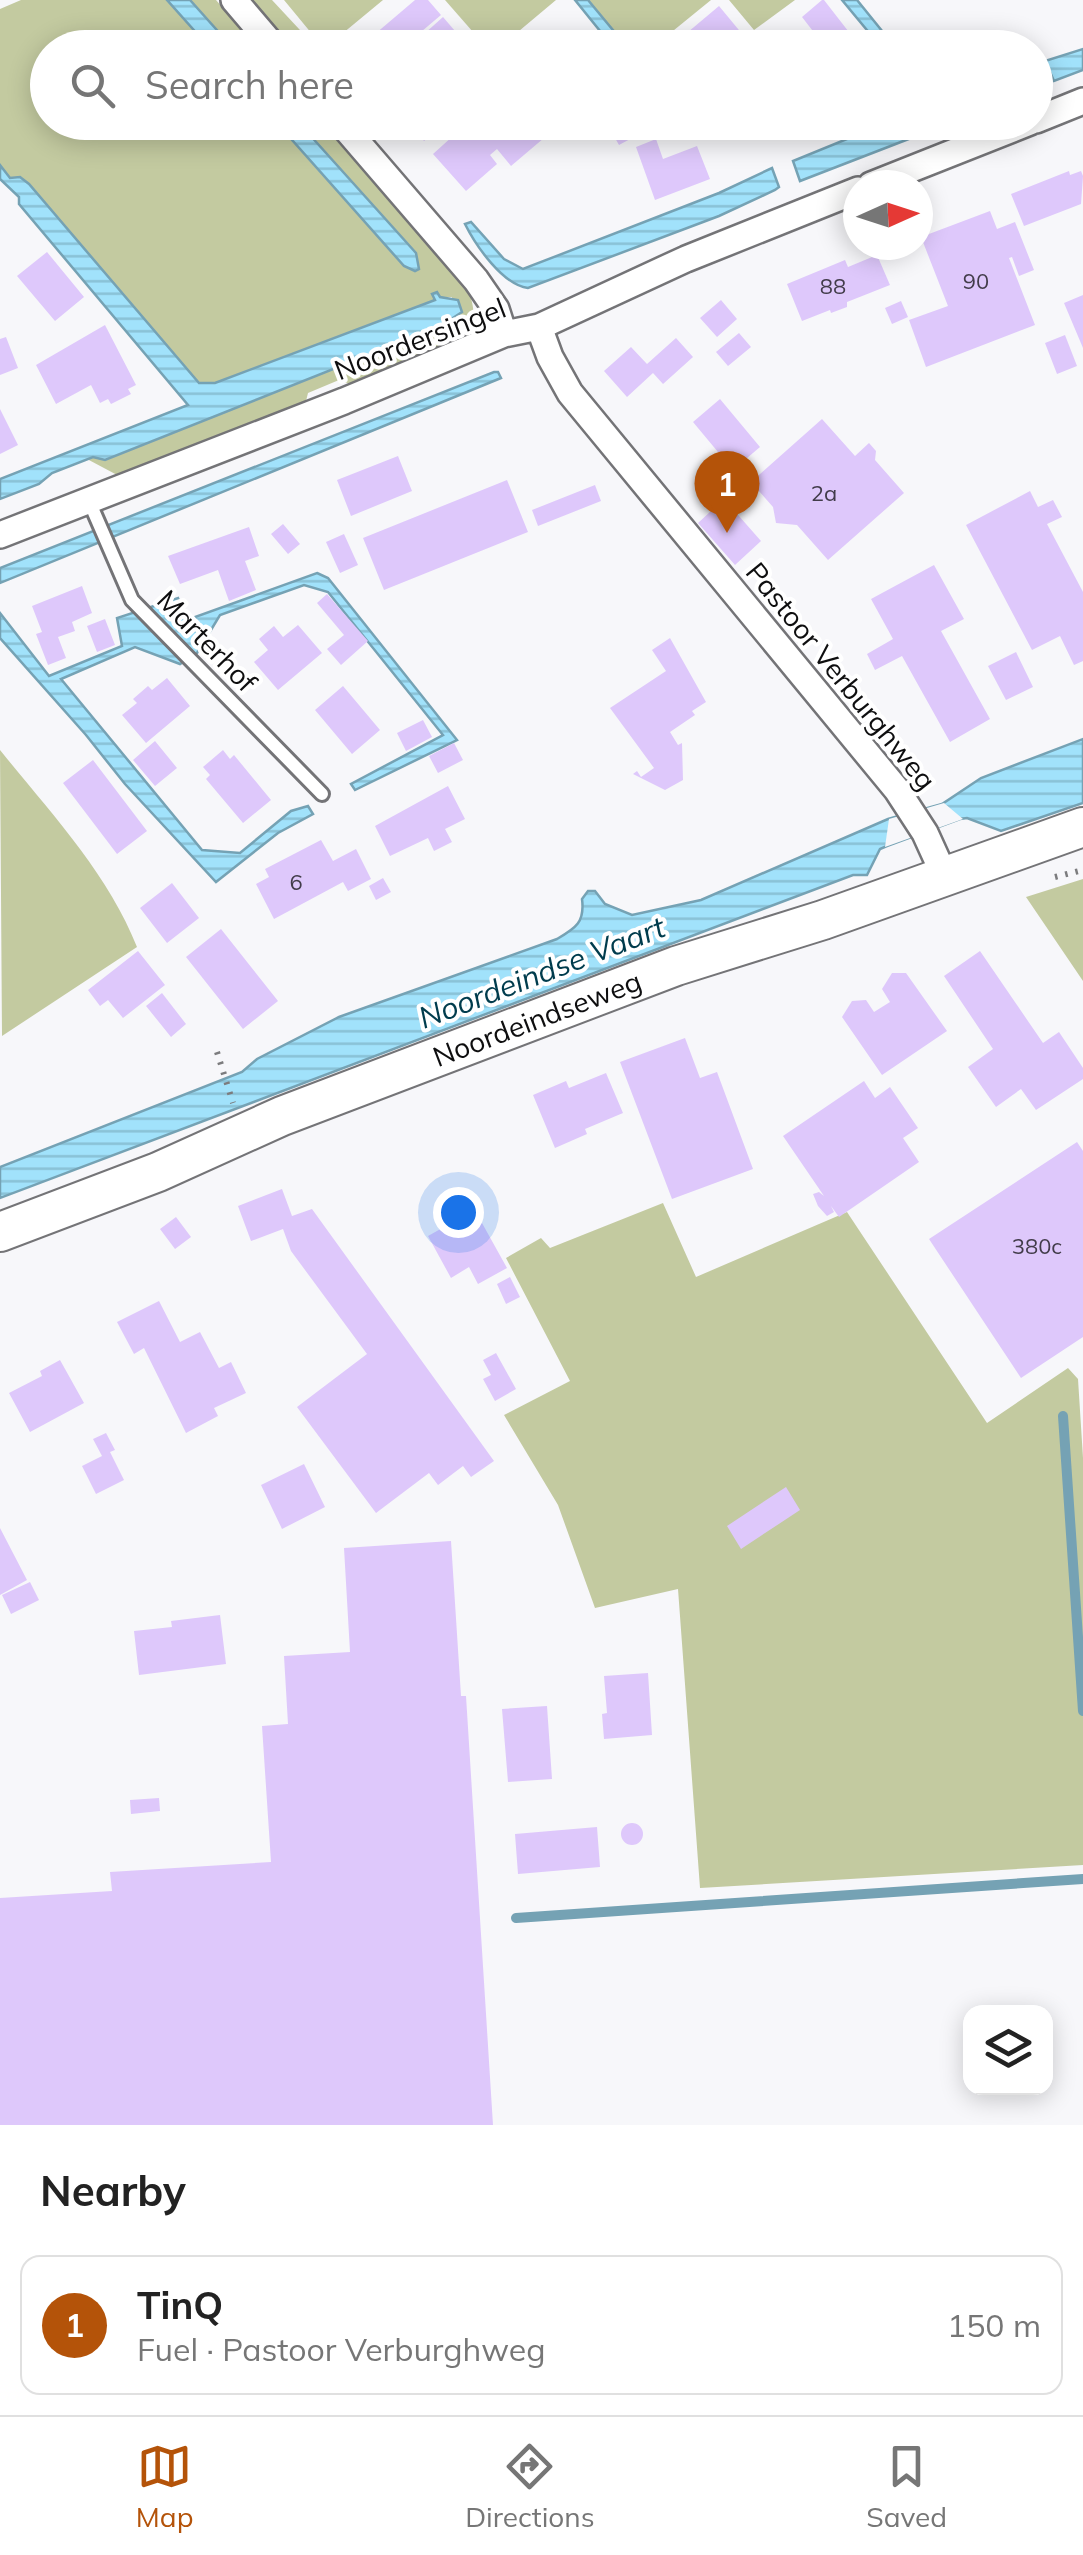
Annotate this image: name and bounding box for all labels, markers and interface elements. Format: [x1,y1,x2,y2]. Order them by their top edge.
search box [30,30,1053,140]
icon: search [65,58,120,113]
text: Search here [145,61,354,109]
north arrow [843,170,933,260]
house number: 90 [963,267,989,295]
house number: 88 [820,272,846,300]
street label: Noordersingel [329,290,510,387]
pin: 1 [694,450,760,533]
house number: 2a [811,479,837,507]
street label: Pastoor Verburghweg [739,555,944,797]
street label: Marterhof [150,582,265,699]
house number: 6 [289,868,303,896]
water label: Noordeindse Vaart [413,907,672,1037]
street label: Noordeindseweg [428,963,646,1074]
your location [433,1187,484,1238]
house number: 380c [1012,1232,1062,1260]
map controls [963,2005,1053,2095]
button: layers [963,2005,1053,2095]
text: Nearby [40,2164,186,2217]
text: TinQ [137,2281,223,2329]
text: 1 [65,2305,84,2345]
text: 150 m [947,2305,1041,2345]
text: Fuel · Pastoor Verburghweg [137,2329,545,2369]
tab: Map [136,2439,193,2534]
tab: Directions [465,2439,595,2534]
tab: Saved [866,2439,947,2534]

